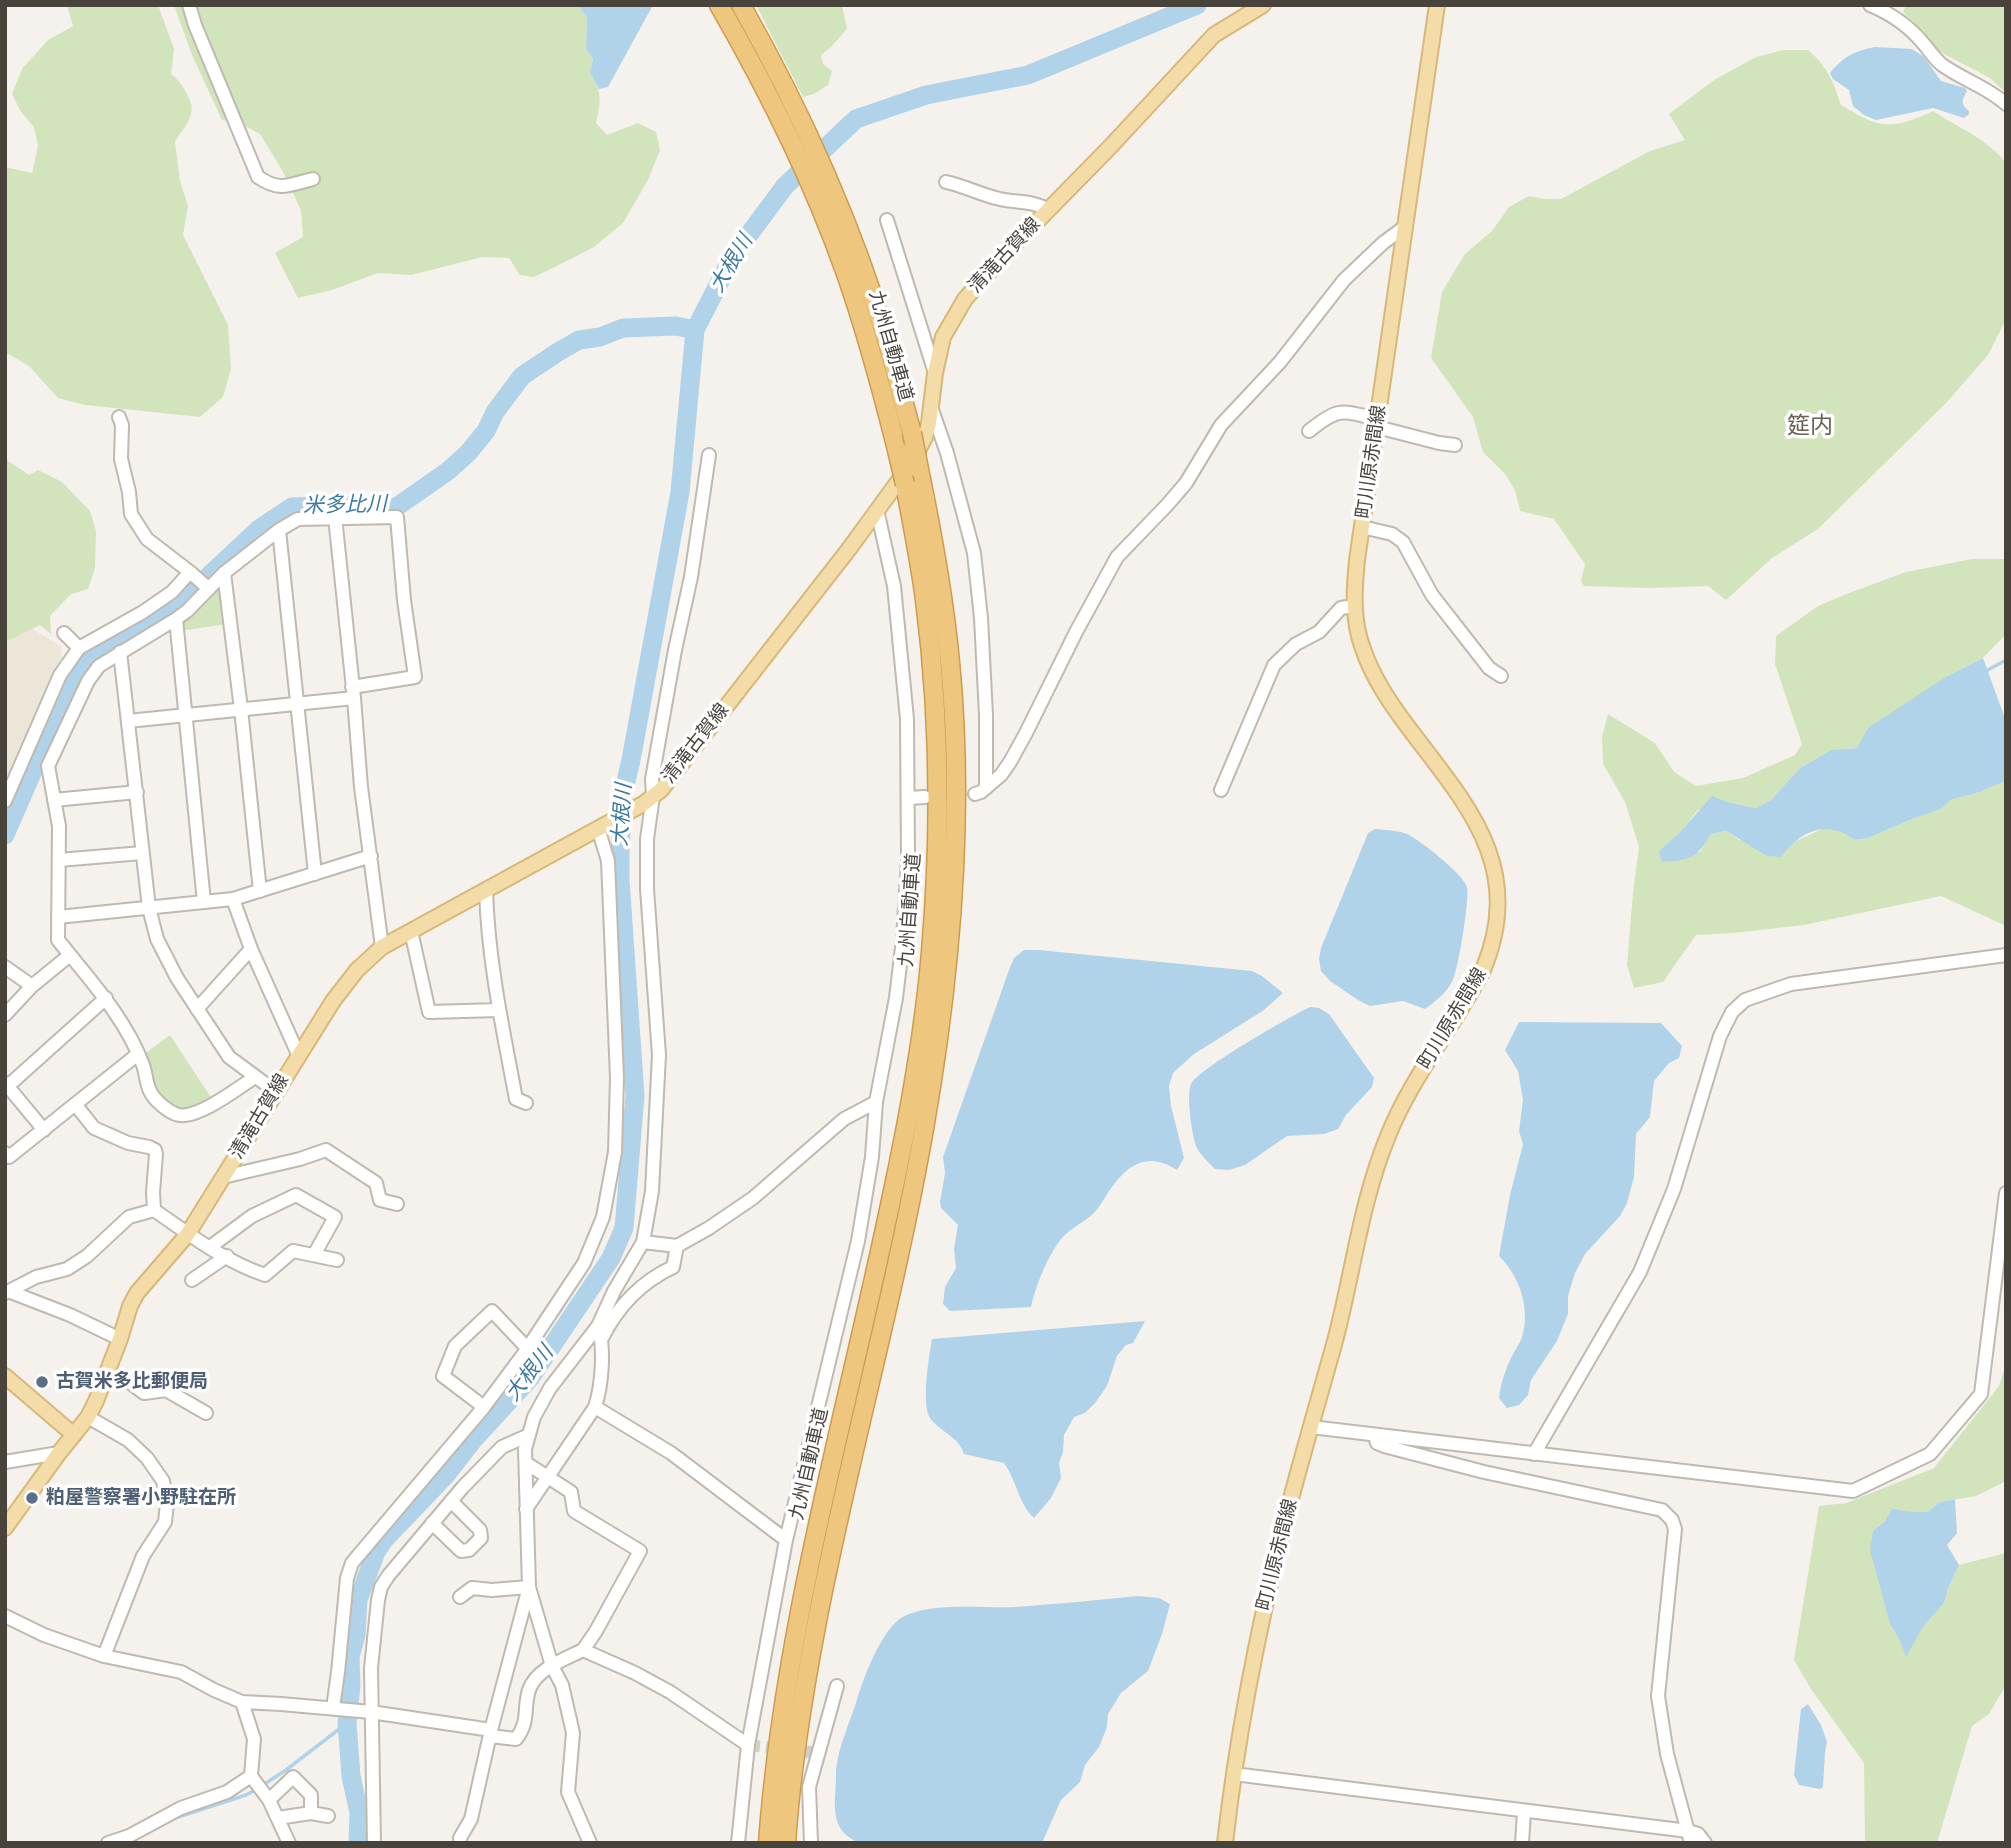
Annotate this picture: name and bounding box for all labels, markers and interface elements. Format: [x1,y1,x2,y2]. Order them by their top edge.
street label: 清滝古賀線 [964,213,1046,299]
water label: 大根川 [705,231,759,297]
street label: 九州自動車道 [863,288,917,404]
street label: 町川原赤間線 [1353,404,1391,520]
district label: 筵内 [1787,413,1833,441]
water label: 米多比川 [303,493,387,519]
street label: 清滝古賀線 [658,700,734,788]
water label: 大根川 [608,783,638,847]
street label: 九州自動車道 [896,852,926,968]
street label: 町川原赤間線 [1414,964,1492,1074]
street label: 清滝古賀線 [226,1070,294,1164]
water label: 大根川 [501,1341,559,1407]
place label: 古賀米多比郵便局 [56,1371,208,1393]
marker: 古賀米多比郵便局 [34,1374,50,1390]
street label: 九州自動車道 [786,1406,834,1522]
place label: 粕屋警察署小野駐在所 [46,1487,236,1509]
marker: 粕屋警察署小野駐在所 [24,1490,40,1506]
street label: 町川原赤間線 [1253,1497,1303,1613]

